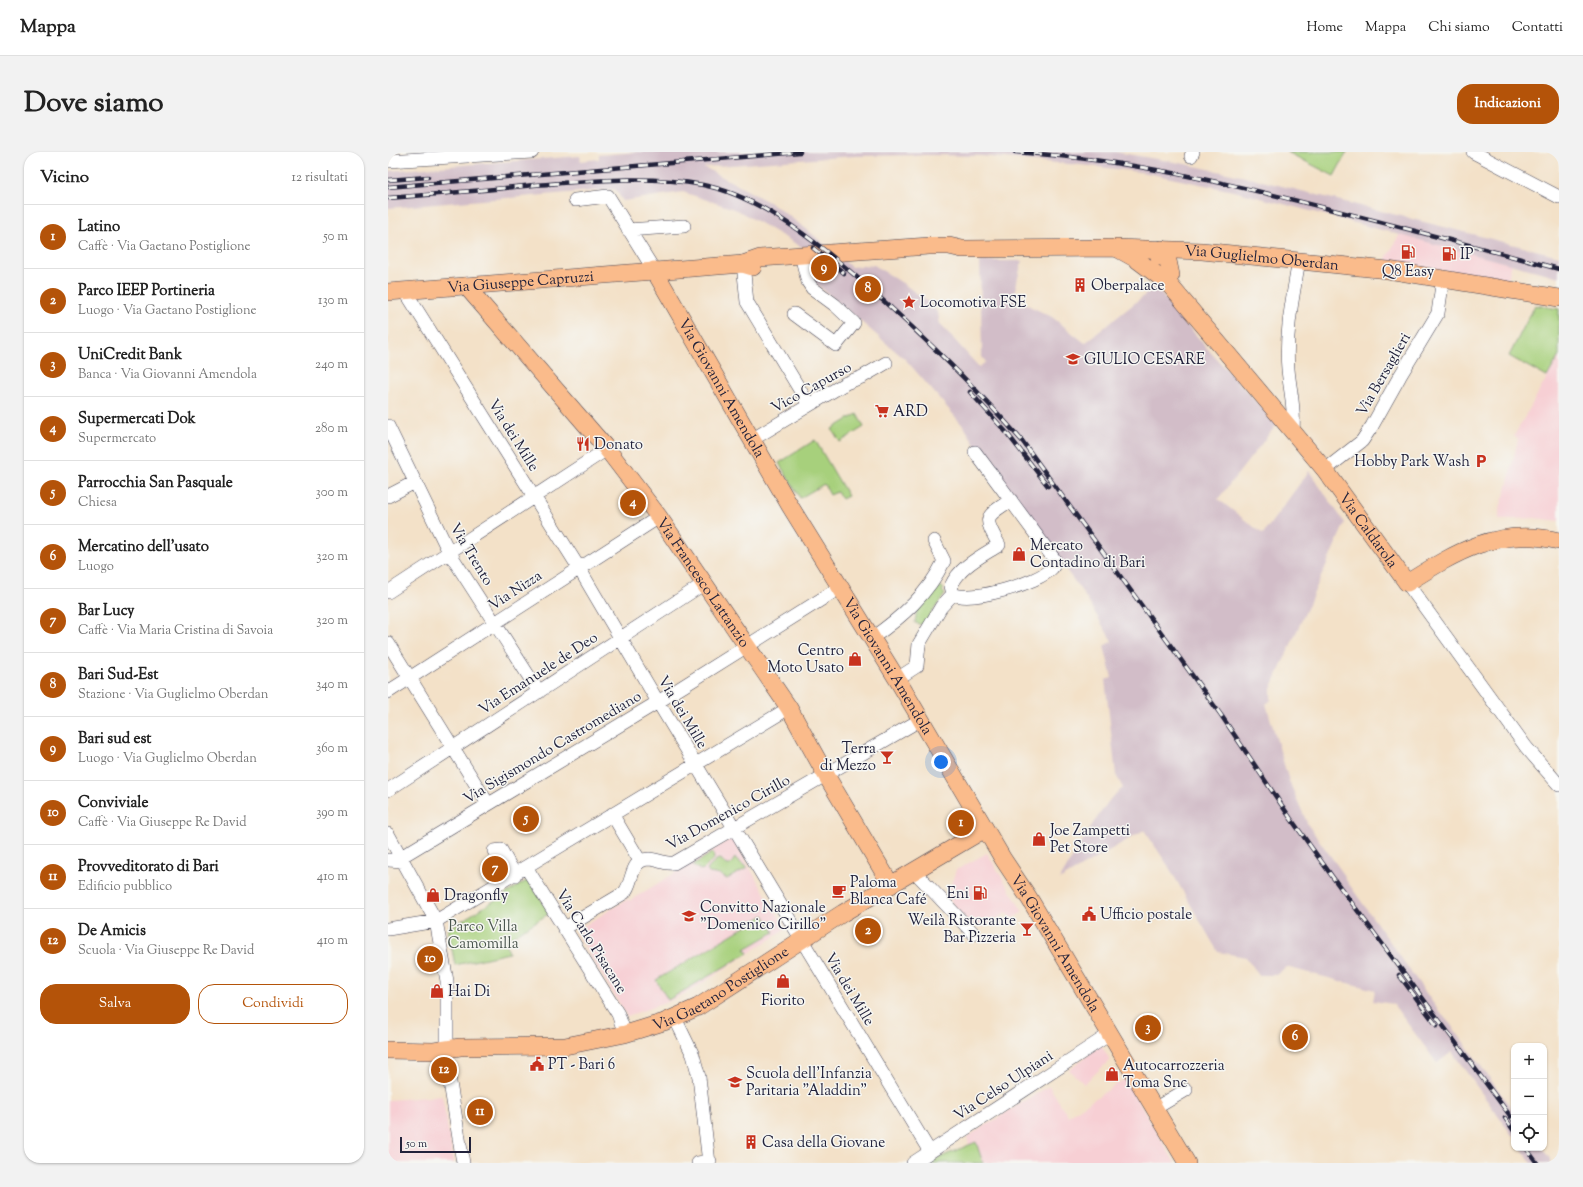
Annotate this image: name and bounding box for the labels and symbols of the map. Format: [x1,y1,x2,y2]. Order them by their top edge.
street label: Via Guglielmo Oberdan [1184,241,1340,277]
fuel station icon: Q8 Easy [1400,244,1416,260]
place label: IP [1460,245,1474,266]
fuel station icon: IP [1441,246,1457,262]
pin: 9 [811,253,837,283]
place label: Q8 Easy [1382,262,1435,283]
street label: Via Giuseppe Capruzzi [447,267,595,299]
pin: 8 [855,274,881,304]
place label: Oberpalace [1091,276,1165,297]
building icon: Oberpalace [1072,277,1088,293]
place label: Locomotiva FSE [920,293,1026,314]
place icon: Locomotiva FSE [901,294,917,310]
street label: Via Giovanni Amendola [672,315,769,462]
street label: Via Bersaglieri [1352,329,1417,420]
place label: GIULIO CESARE [1084,350,1205,371]
school or university icon: GIULIO CESARE [1065,351,1081,367]
street label: Vico Capurso [768,358,856,419]
street label: Via dei Mille [482,396,543,476]
place label: ARD [893,402,928,423]
supermarket icon: ARD [874,403,890,419]
place label: Donato [594,435,643,456]
restaurant icon: Donato [575,436,591,452]
place label: Hobby Park Wash [1354,452,1470,473]
parking icon: Hobby Park Wash [1473,453,1489,469]
pin: 4 [620,488,646,518]
street label: Via Caldarola [1333,489,1402,573]
street label: Via Francesco Lattanzio [650,514,754,652]
street label: Via Trento [444,520,498,590]
place label: Mercato Contadino di Bari [1030,536,1145,574]
shop icon: Mercato Contadino di Bari [1011,546,1027,562]
street label: Via Nizza [485,566,547,616]
street label: Via Giovanni Amendola [837,594,937,739]
street label: Via Emanuele de Deo [475,628,602,721]
place label: Centro Moto Usato [768,641,844,679]
shop icon: Centro Moto Usato [847,651,863,667]
street label: Via dei Mille [652,672,712,753]
street label: Via Sigismondo Castromediano [460,687,646,810]
place label: Terra di Mezzo [820,739,876,777]
bar icon: Terra di Mezzo [879,749,895,765]
your location [931,752,951,772]
street label: Via Domenico Cirillo [663,771,794,856]
pin: 5 [513,804,539,834]
pin: 1 [948,808,974,838]
place label: Joe Zampetti Pet Store [1049,821,1130,859]
shop icon: Joe Zampetti Pet Store [1031,831,1047,847]
pin: 7 [482,854,508,884]
street label: Via Giovanni Amendola [1004,871,1104,1017]
place label: Paloma Blanca Café [850,873,927,911]
cafe icon: Paloma Blanca Café [831,883,847,899]
place label: Eni [947,884,969,905]
street label: Via Carlo Pisacane [550,885,631,998]
fuel station icon: Eni [972,885,988,901]
place label: Dragonfly [444,886,509,907]
shop icon: Dragonfly [425,887,441,903]
place label: Convitto Nazionale "Domenico Cirillo" [700,898,826,936]
place label: Ufficio postale [1100,905,1192,926]
public building icon: Ufficio postale [1081,906,1097,922]
school or university icon: Convitto Nazionale "Domenico Cirillo" [681,908,697,924]
place label: Weilà Ristorante Bar Pizzeria [908,911,1016,949]
pin: 2 [855,916,881,946]
park label: Parco Villa Camomilla [447,917,519,955]
bar icon: Weilà Ristorante Bar Pizzeria [1019,921,1035,937]
street label: Via Gaetano Postiglione [650,942,793,1037]
pin: 10 [417,944,443,974]
street label: Via dei Mille [819,949,879,1030]
shop icon: Fiorito [775,973,791,989]
place label: Hai Di [448,982,490,1003]
shop icon: Hai Di [429,983,445,999]
place label: Fiorito [761,991,805,1012]
pin: 3 [1135,1013,1161,1043]
pin: 6 [1282,1022,1308,1052]
street label: Via Celso Ulpiani [950,1046,1058,1126]
pin: 12 [431,1055,457,1085]
place label: PT - Bari 6 [548,1055,615,1076]
public building icon: PT - Bari 6 [529,1056,545,1072]
place label: Autocarrozzeria Toma Snc [1123,1056,1225,1094]
place label: Scuola dell'Infanzia Paritaria "Aladdin" [746,1064,872,1102]
shop icon: Autocarrozzeria Toma Snc [1104,1066,1120,1082]
school or university icon: Scuola dell'Infanzia Paritaria "Aladdin" [727,1074,743,1090]
pin: 11 [467,1097,493,1127]
place label: Casa della Giovane [762,1133,885,1154]
building icon: Casa della Giovane [743,1134,759,1150]
scale bar [400,1135,471,1154]

